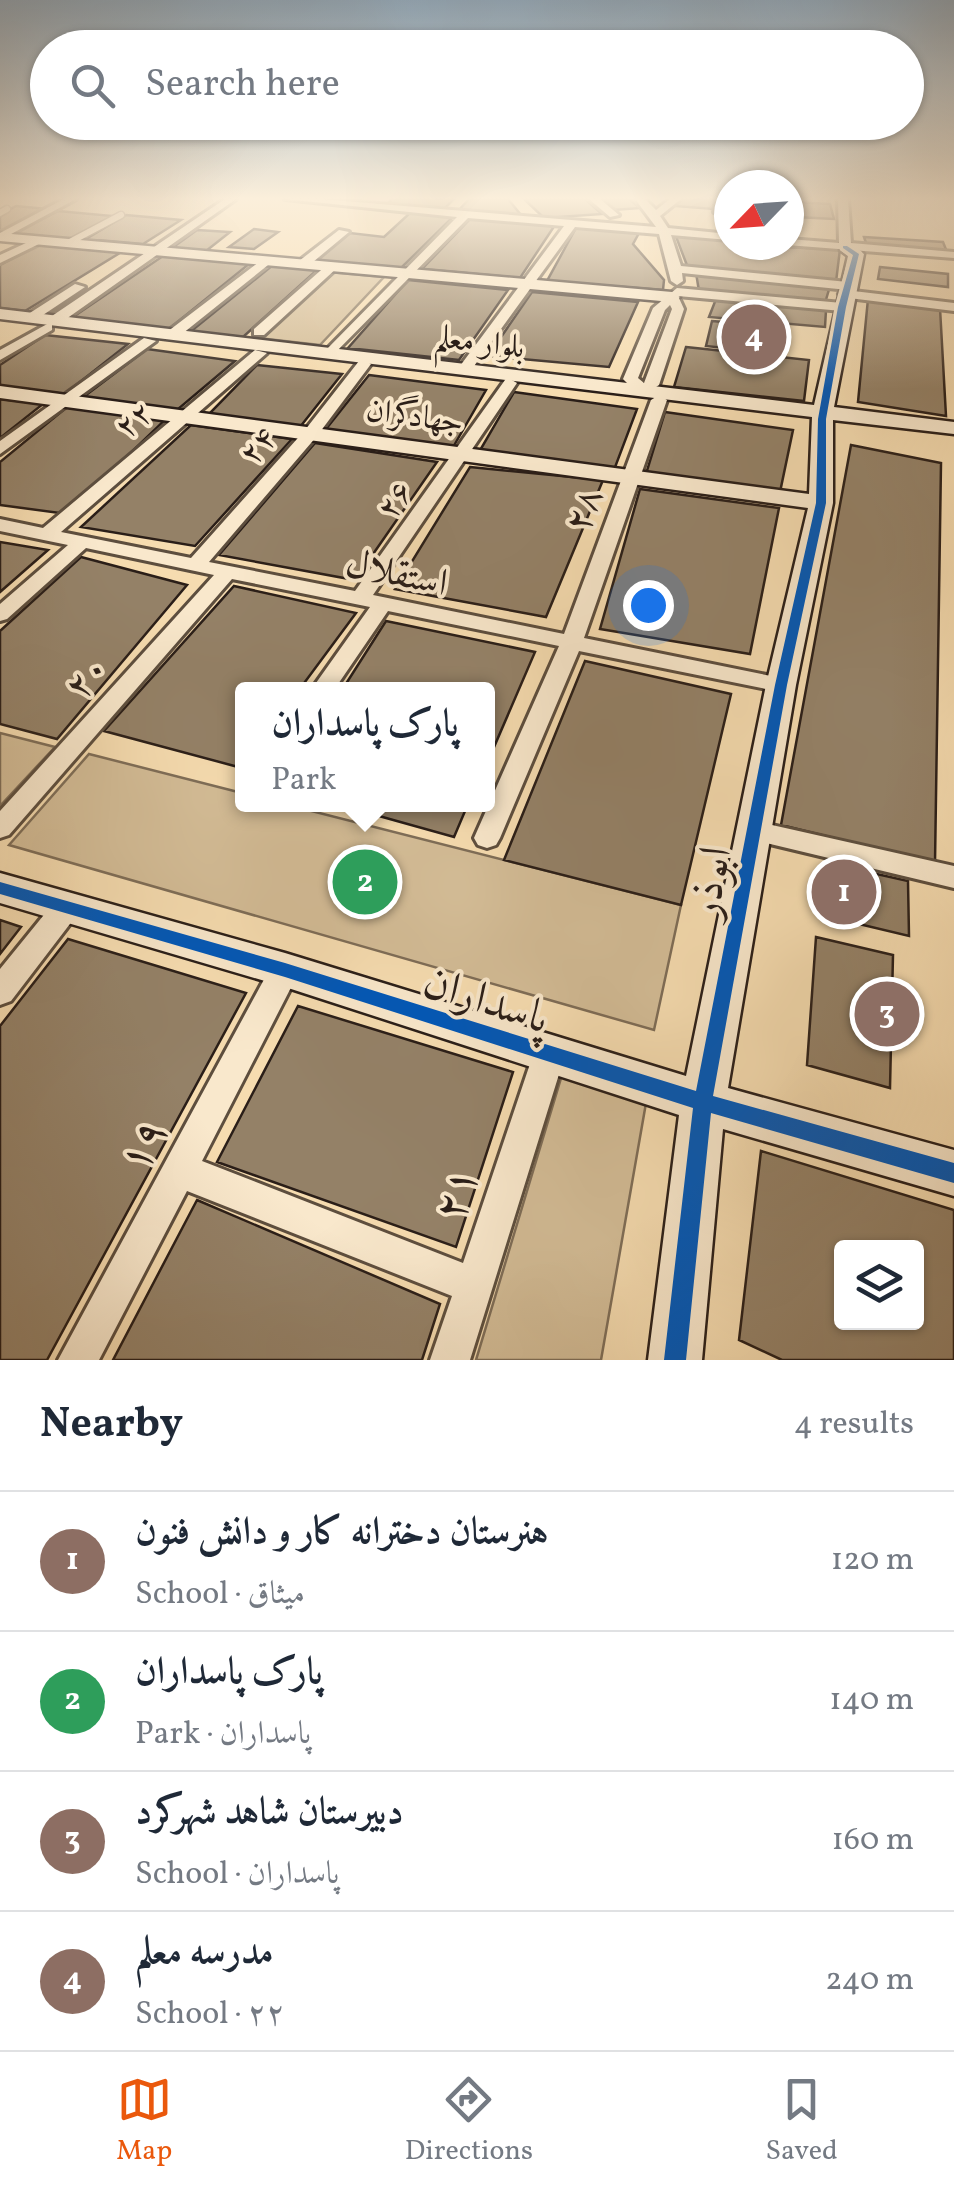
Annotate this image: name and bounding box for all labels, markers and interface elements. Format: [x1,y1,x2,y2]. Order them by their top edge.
search box [30,30,924,140]
icon: search [65,58,120,113]
text: Search here [145,59,340,112]
north arrow [714,170,804,260]
pin: 4 [722,300,786,374]
street label: بلوار معلم [431,317,527,378]
street label: جهادگران [363,387,466,447]
street label: ۲۲ [106,392,163,450]
street label: ۲۴ [230,418,288,476]
street label: ۲۶ [368,473,425,529]
street label: ۲۸ [553,480,618,540]
street label: استقلال [341,539,452,612]
your location [623,580,674,631]
street label: ۲۰ [54,644,123,713]
popup [235,682,495,812]
text: پارک پاسداران [271,699,459,752]
text: Park [271,759,337,803]
street label: ابوذر [674,841,750,928]
pin: 2 [332,844,398,920]
pin: 1 [812,854,876,930]
street label: پاسداران [415,952,559,1053]
pin: 3 [854,976,920,1052]
street label: ۱۹ [105,1108,185,1184]
street label: ۲۱ [420,1160,496,1229]
map controls [834,1240,924,1330]
button: layers [834,1240,924,1330]
text: Nearby [40,1396,183,1455]
text: 4 results [794,1403,914,1447]
text: هنرستان دخترانه کار و دانش فنون [135,1507,548,1560]
text: 1 [66,1539,79,1583]
text: 120 m [831,1539,914,1583]
text: School · میثاق [135,1573,305,1617]
text: پارک پاسداران [135,1647,323,1700]
text: 2 [64,1679,81,1723]
text: 140 m [829,1679,914,1723]
text: Park · پاسداران [135,1713,311,1757]
text: دبیرستان‌ شاهد شهرکرد [135,1787,404,1840]
text: 3 [64,1819,81,1863]
text: 160 m [831,1819,914,1863]
text: School · پاسداران [135,1853,339,1897]
text: مدرسه معلم [135,1927,273,1980]
text: 4 [63,1959,82,2003]
text: 240 m [825,1959,914,2003]
text: School · ۲۲ [135,1993,285,2037]
tab: Map [116,2072,172,2171]
tab: Directions [405,2072,533,2171]
tab: Saved [766,2072,838,2171]

